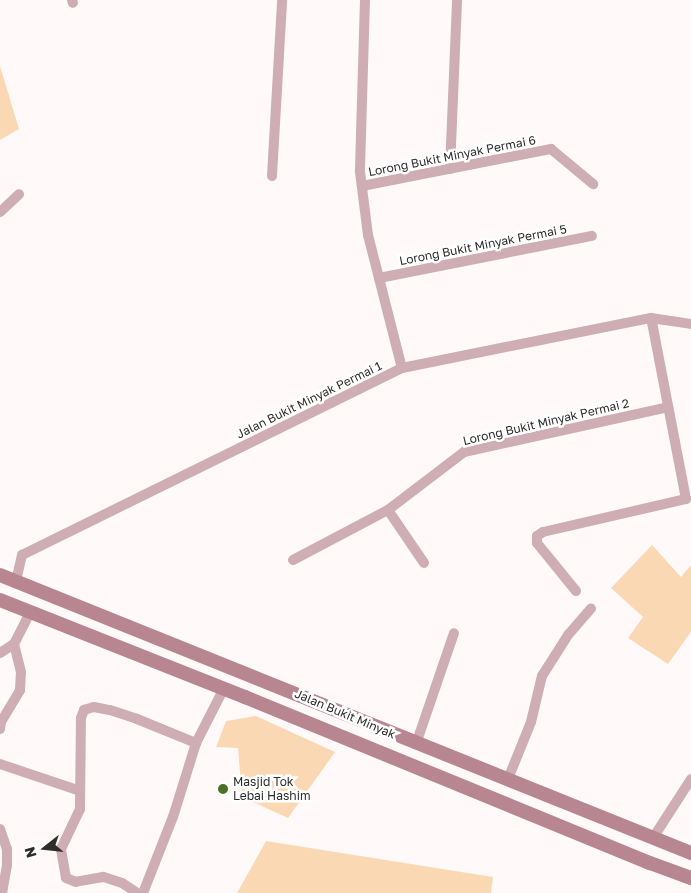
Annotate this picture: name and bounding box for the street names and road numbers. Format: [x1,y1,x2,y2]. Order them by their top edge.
street label: Lorong Bukit Minyak Permai 6 [367,133,537,179]
street label: Lorong Bukit Minyak Permai 5 [398,222,568,268]
street label: Jalan Bukit Minyak Permai 1 [234,358,384,442]
street label: Lorong Bukit Minyak Permai 2 [462,396,630,448]
street label: Jalan Bukit Minyak [292,686,398,742]

